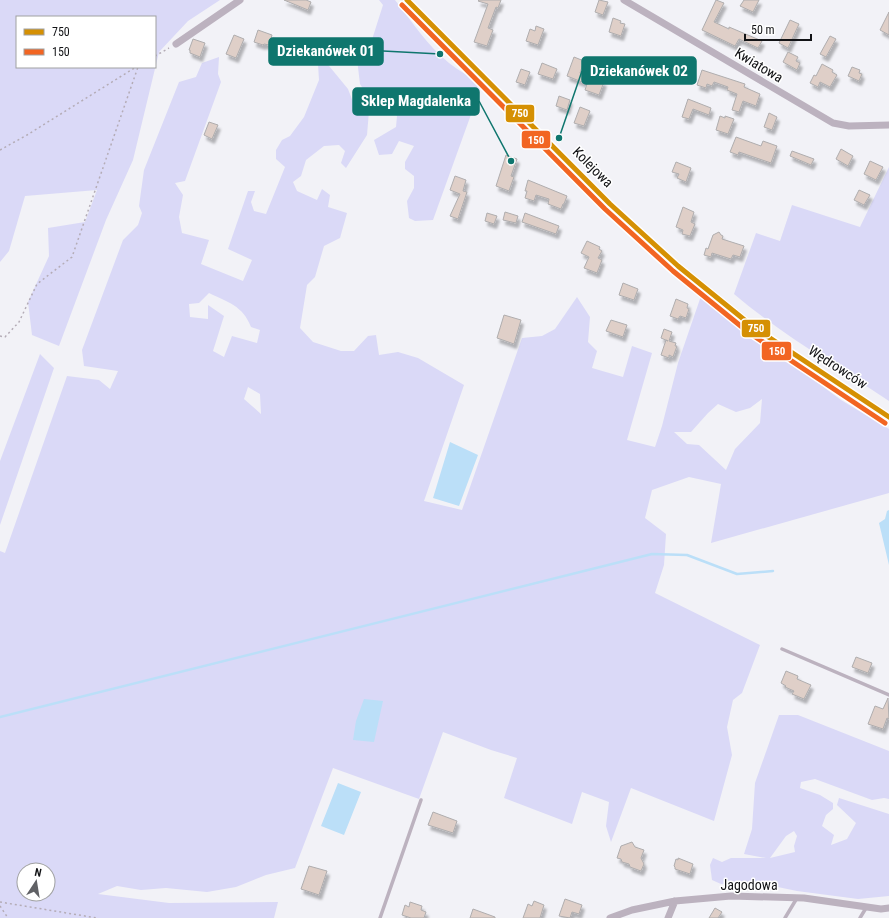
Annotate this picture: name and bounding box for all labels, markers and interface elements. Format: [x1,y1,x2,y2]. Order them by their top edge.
legend [16,16,156,68]
scale bar [745,16,811,42]
text: 50 m [751,23,775,37]
text: 750 [52,25,70,39]
callout: Dziekanówek 01 [269,38,383,65]
text: Dziekanówek 01 [277,42,375,60]
street label: Kwiatowa [732,44,786,86]
text: 150 [52,45,70,59]
callout: Dziekanówek 02 [582,57,696,84]
text: Dziekanówek 02 [590,62,688,80]
callout: Sklep Magdalenka [353,88,479,115]
text: Sklep Magdalenka [361,92,471,110]
line badge: 750 [505,104,535,123]
text: 750 [512,107,529,120]
line badge: 150 [521,130,551,149]
text: 150 [528,134,545,147]
street label: Kolejowa [570,144,616,190]
line badge: 750 [741,319,771,338]
text: 750 [748,322,765,335]
line badge: 150 [761,341,792,361]
street label: Wędrowców [806,342,870,392]
text: 150 [769,345,786,358]
north arrow [16,862,56,902]
text: N [33,866,43,880]
street label: Jagodowa [720,877,778,893]

